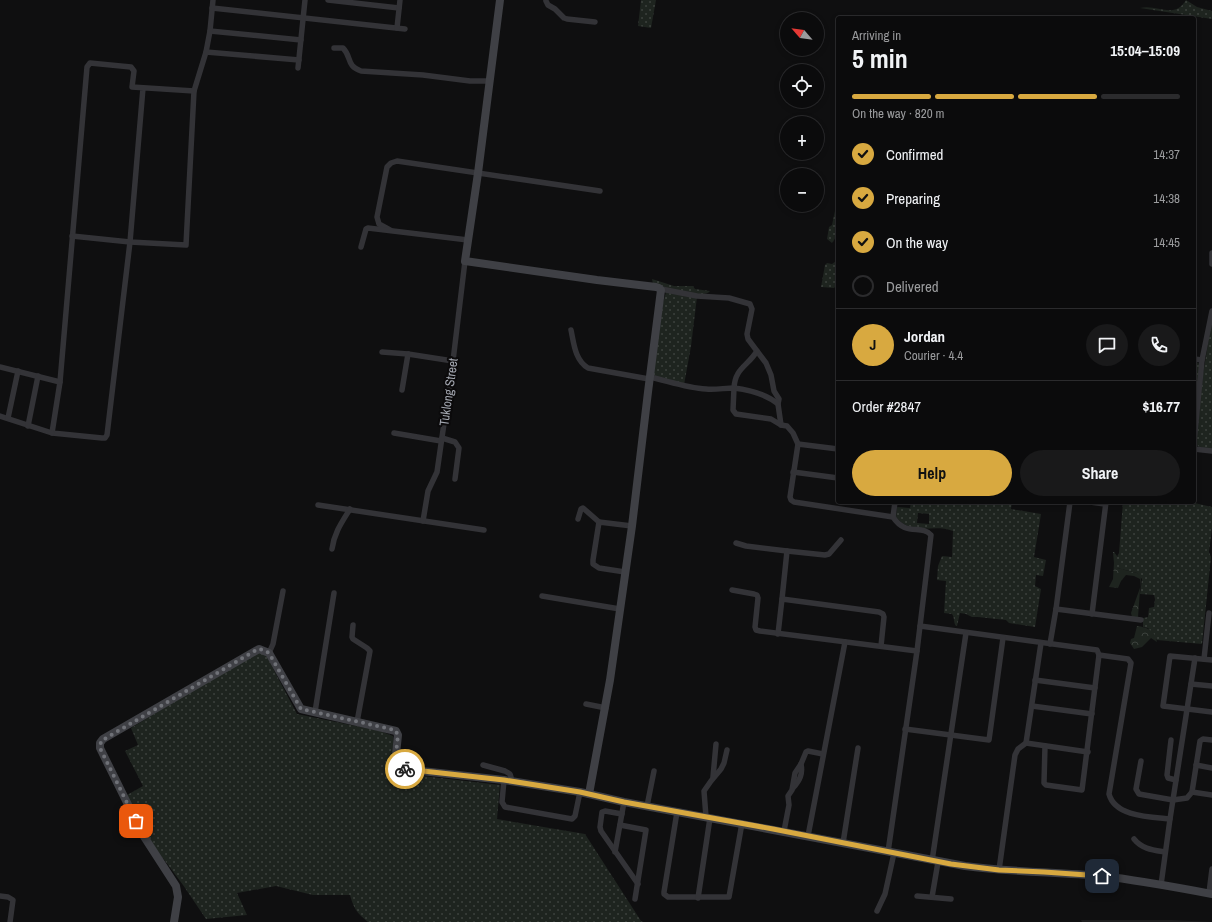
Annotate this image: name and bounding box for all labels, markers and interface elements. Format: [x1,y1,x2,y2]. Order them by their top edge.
north arrow [780,12,824,56]
map controls [780,12,824,212]
text: Arriving in [852,27,901,44]
text: 15:04–15:09 [1110,40,1180,61]
text: 5 min [852,41,908,76]
button: locate [780,64,824,108]
text: On the way · 820 m [852,105,944,122]
button: + [780,116,824,160]
icon: check [852,143,874,165]
text: Confirmed [886,144,943,165]
text: 14:37 [1153,146,1180,163]
button: − [780,168,824,212]
icon: check [852,187,874,209]
text: Preparing [886,188,940,209]
text: 14:38 [1153,190,1180,207]
icon: check [852,231,874,253]
text: On the way [886,232,948,253]
text: 14:45 [1153,234,1180,251]
text: Delivered [886,276,939,297]
button: chat [1086,324,1128,366]
button: phone [1138,324,1180,366]
text: Jordan [904,326,945,347]
text: J [870,334,876,355]
text: Courier · 4.4 [904,347,963,364]
street label: Tuklong Street [435,357,462,427]
text: Order #2847 [852,396,921,417]
text: $16.77 [1142,396,1180,417]
button: Help [852,450,1012,496]
button: Share [1020,450,1180,496]
courier [385,749,425,789]
icon: bike [394,758,416,780]
pin [119,804,153,838]
icon: bag [125,810,147,832]
pin [1085,859,1119,893]
icon: home [1091,865,1113,887]

